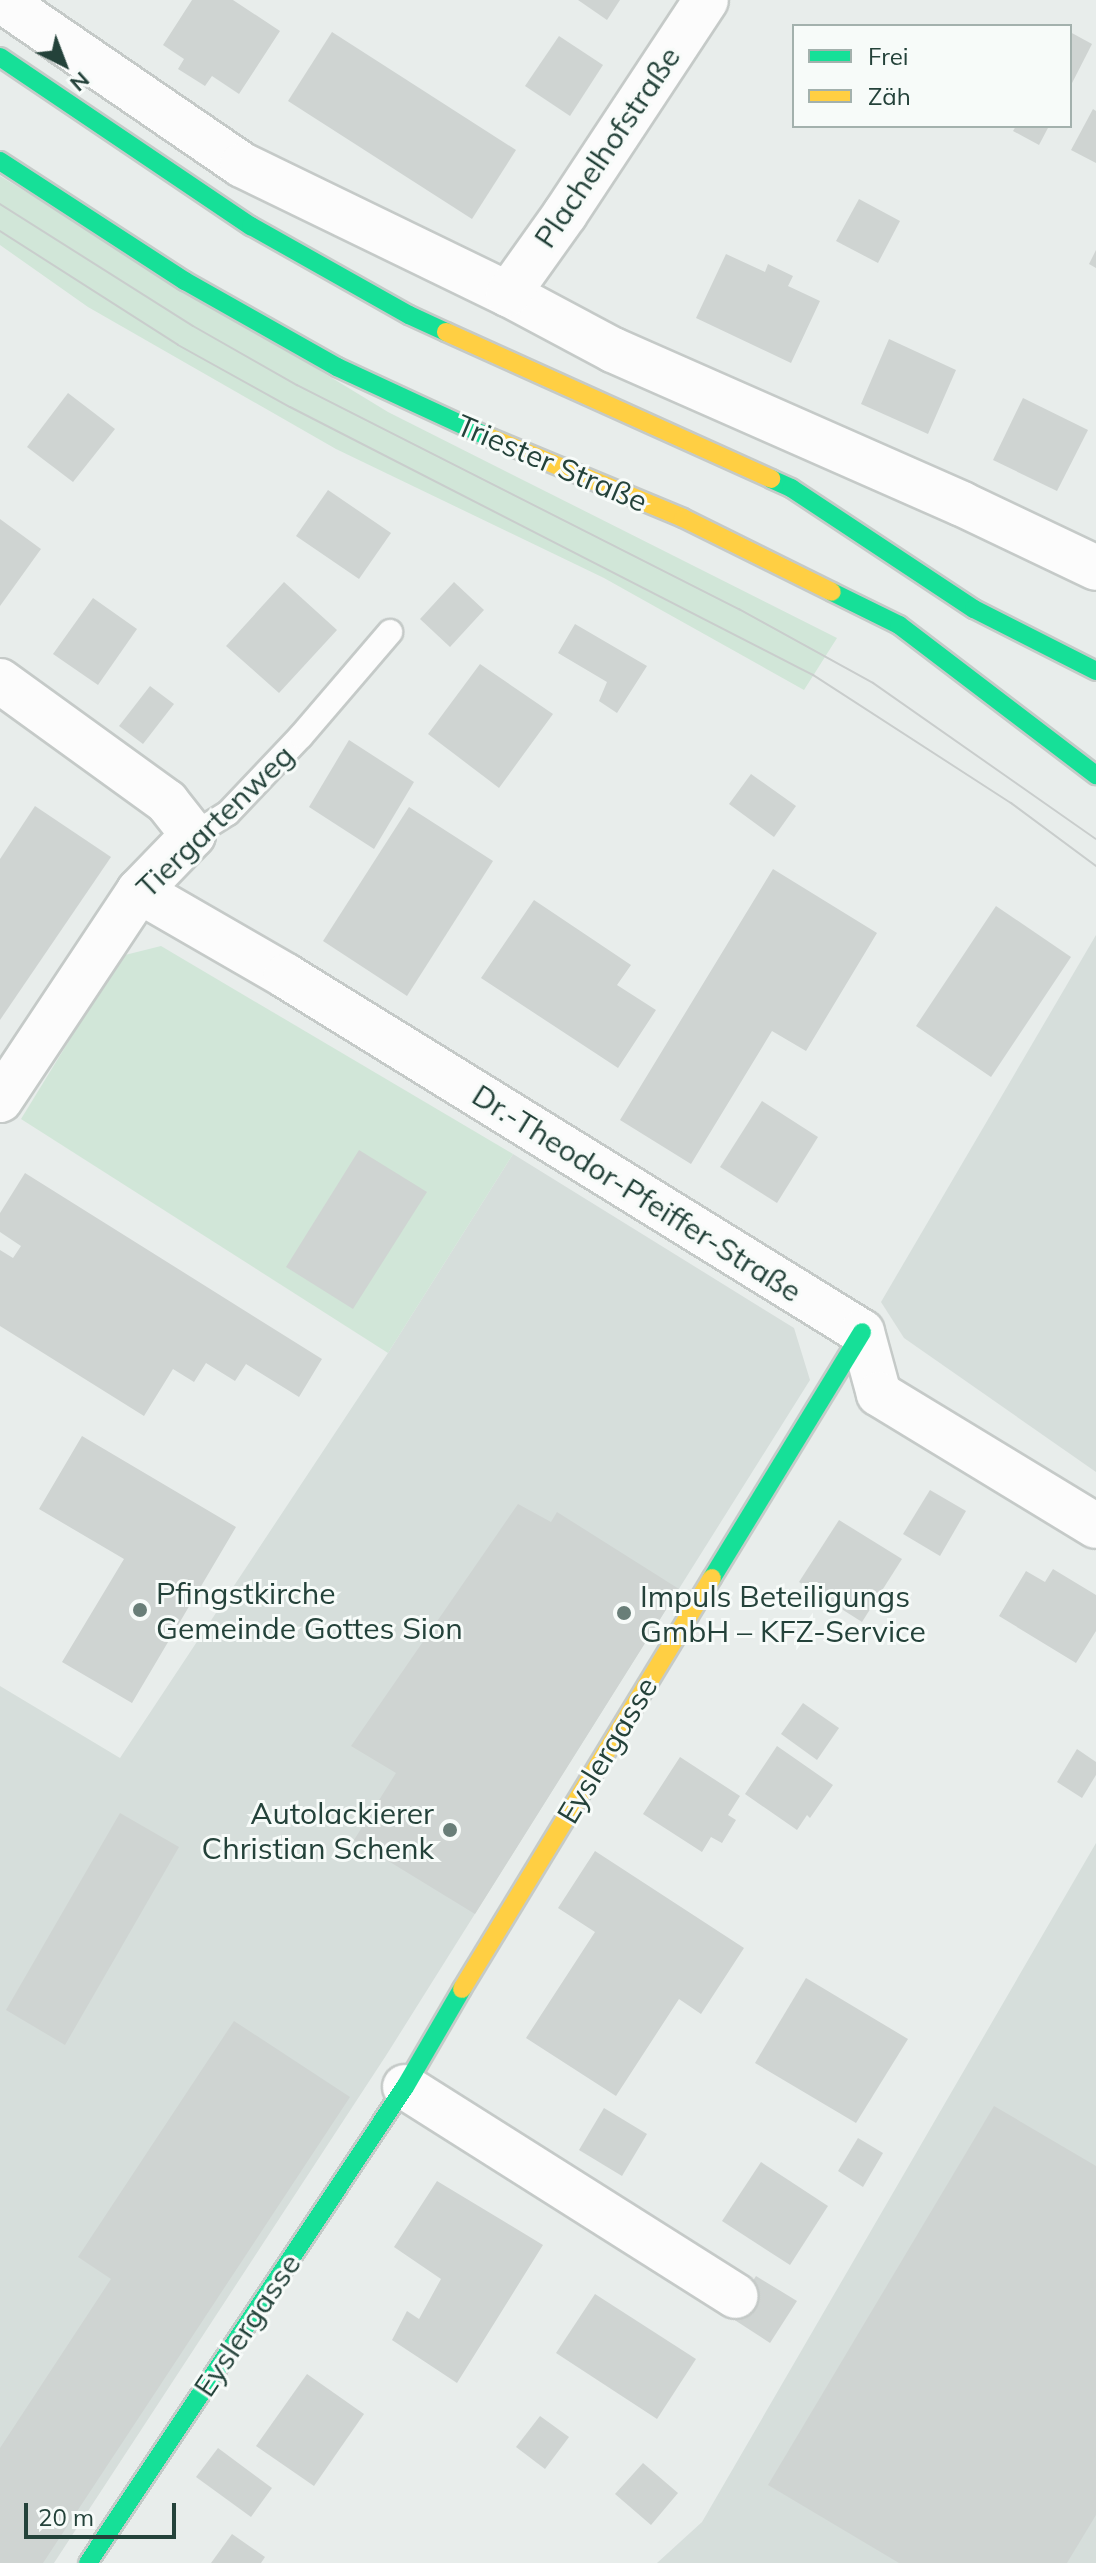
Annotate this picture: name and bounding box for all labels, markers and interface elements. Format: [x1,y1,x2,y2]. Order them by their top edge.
north arrow [24,24,104,104]
legend [792,24,1072,128]
street label: Plachelhofstraße [527,40,687,254]
text: Frei [868,41,909,71]
text: N [65,66,96,98]
text: Zäh [868,81,911,111]
street label: Triester Straße [451,407,653,519]
street label: Tiergartenweg [129,737,301,905]
street label: Dr.-Theodor-Pfeiffer-Straße [466,1077,808,1309]
place label: Pfingstkirche Gemeinde Gottes Sion [156,1575,463,1646]
place label: Impuls Beteiligungs GmbH – KFZ-Service [640,1578,926,1648]
marker: Pfingstkirche Gemeinde Gottes Sion [131,1601,149,1619]
marker: Impuls Beteiligungs GmbH – KFZ-Service [615,1604,633,1622]
street label: Eyslergasse [549,1670,665,1830]
place label: Autolackierer Christian Schenk [202,1795,434,1866]
marker: Autolackierer Christian Schenk [441,1821,459,1839]
street label: Eyslergasse [186,2247,308,2403]
scale bar [28,2487,180,2537]
text: 20 m [38,2502,94,2532]

